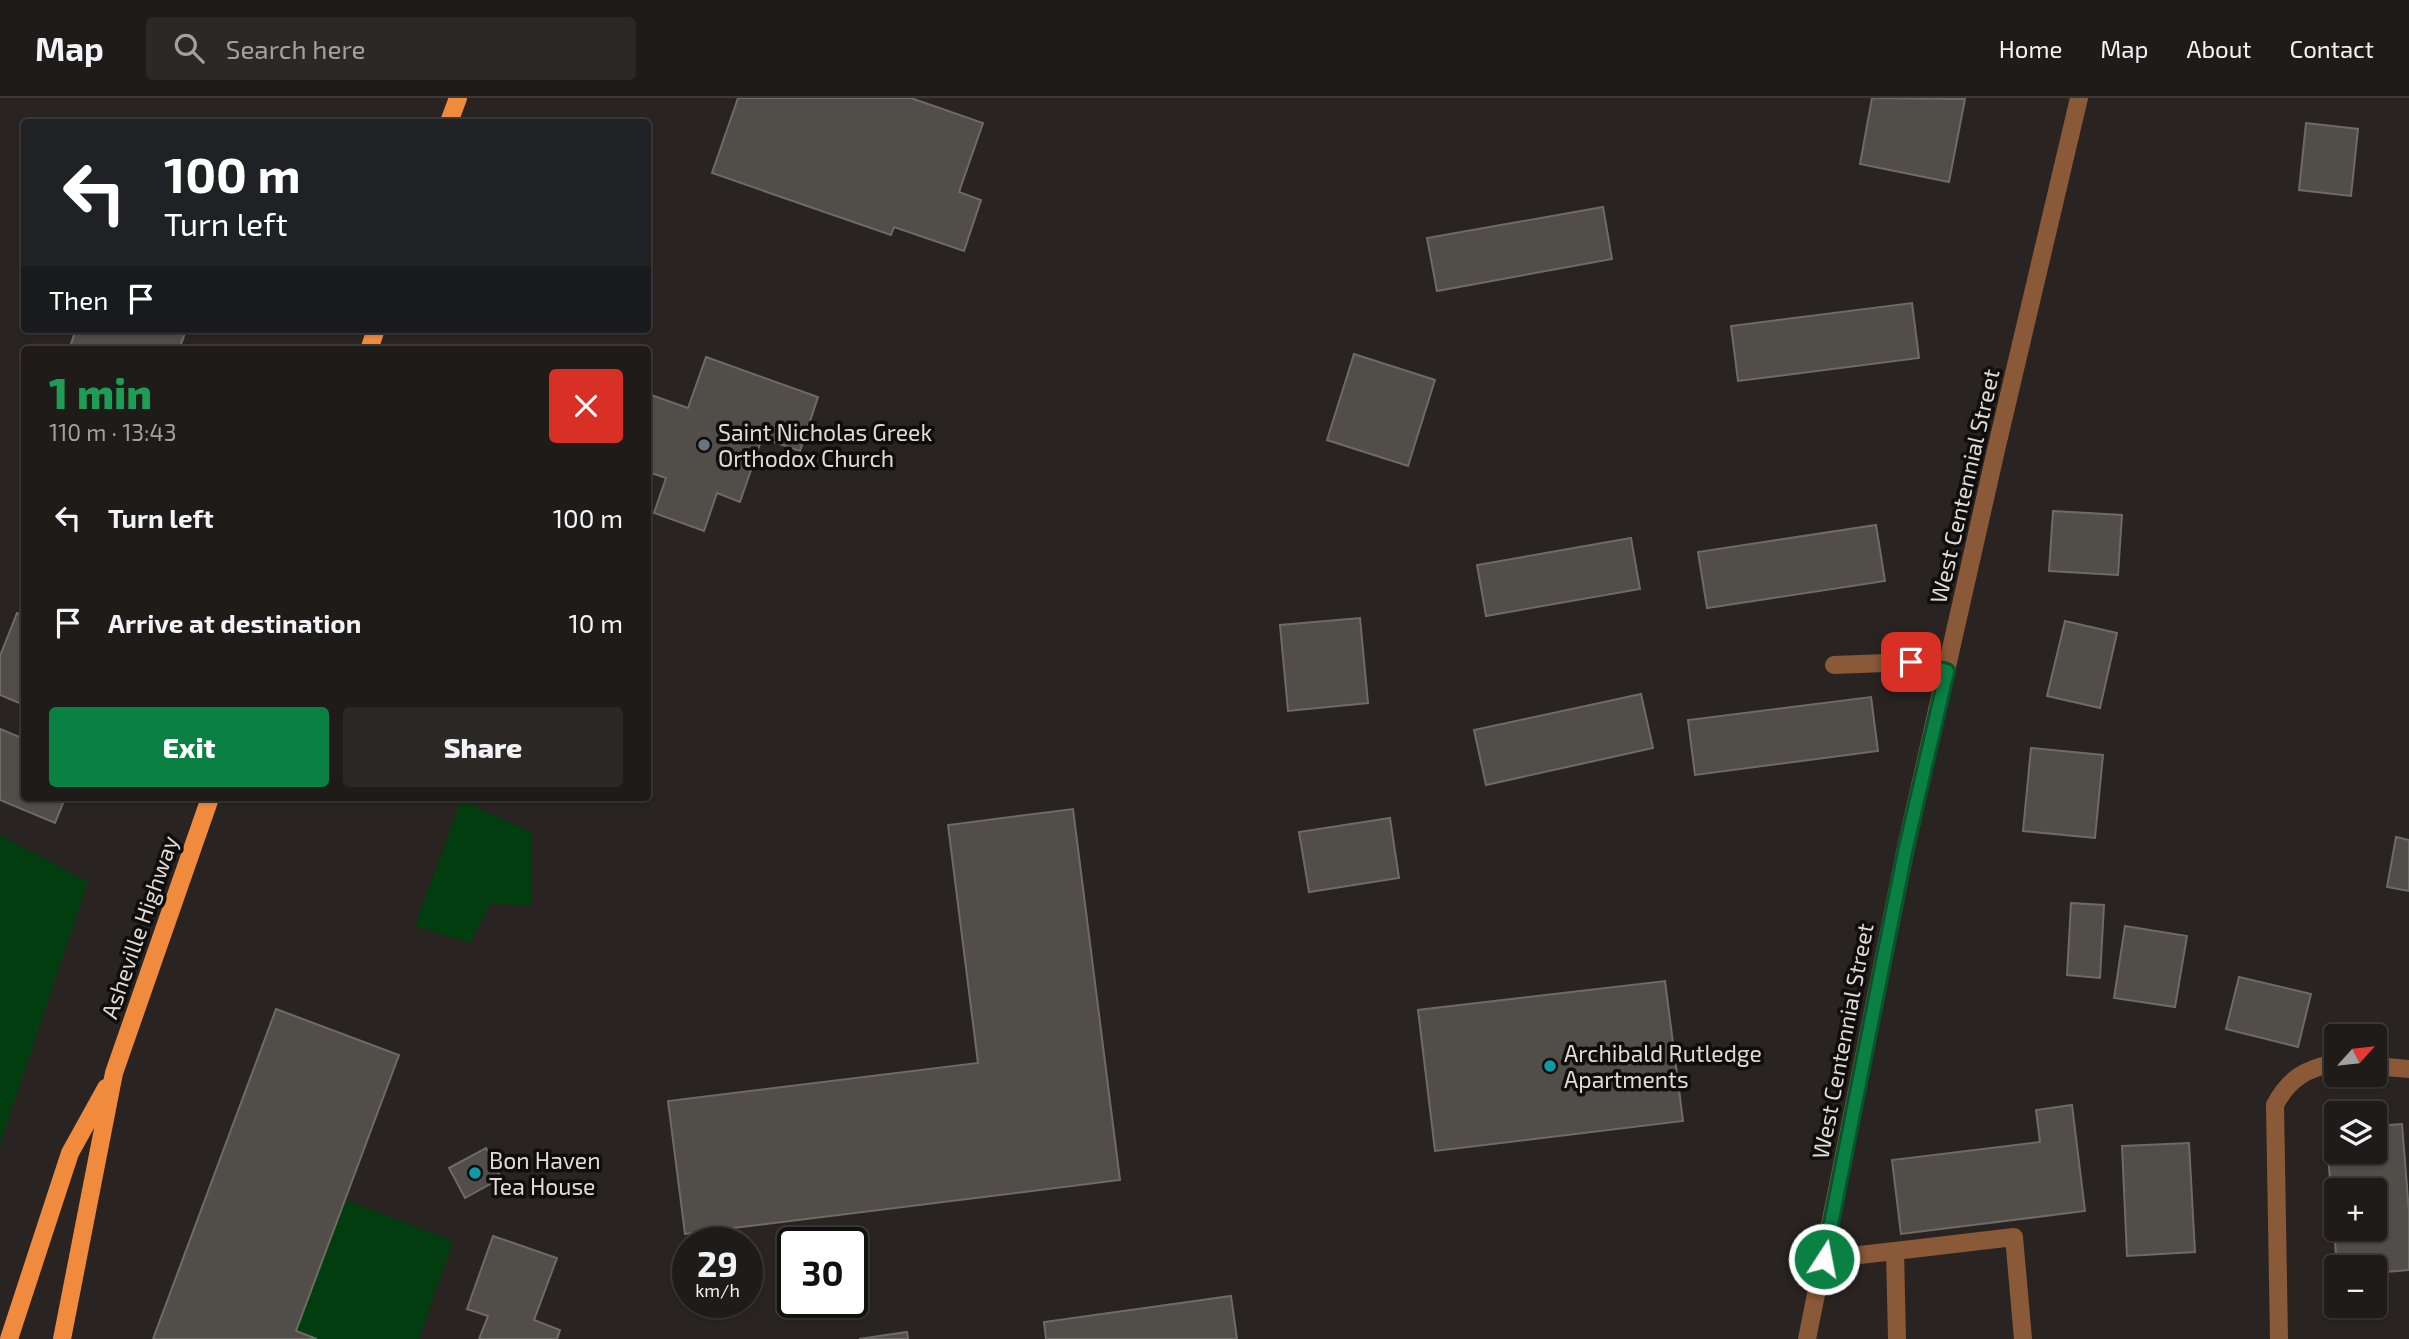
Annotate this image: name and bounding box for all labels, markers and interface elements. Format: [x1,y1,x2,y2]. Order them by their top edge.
search box [146,17,636,80]
text: Map [35,28,104,68]
icon: search [170,29,208,67]
text: Search here [226,33,365,64]
text: Home [1999,34,2062,63]
text: Map [2100,34,2148,63]
text: About [2186,34,2252,63]
text: Contact [2290,34,2374,63]
text: 100 m [164,144,301,203]
icon: left [49,147,140,238]
text: Turn left [164,204,288,242]
icon: arrive [122,280,160,318]
text: Then [49,284,108,315]
street label: West Centennial Street [1923,366,2005,606]
text: 1 min [49,367,152,417]
button: close [549,369,623,443]
text: 110 m · 13:43 [49,418,176,446]
place label: Saint Nicholas Greek Orthodox Church [718,418,932,472]
marker: Saint Nicholas Greek Orthodox Church [696,437,712,453]
icon: left [49,499,87,537]
text: Turn left [108,502,214,533]
text: 100 m [553,502,623,533]
icon: arrive [49,604,87,642]
text: Arrive at destination [108,607,361,638]
text: 10 m [568,607,623,638]
pin [1881,632,1941,692]
icon: arrive [1892,643,1930,681]
button: Exit [49,707,329,787]
button: Share [343,707,623,787]
street label: Asheville Highway [95,832,183,1022]
street label: West Centennial Street [1805,920,1879,1161]
north arrow [2324,1024,2387,1087]
map controls [2324,1024,2387,1318]
place label: Archibald Rutledge Apartments [1564,1039,1762,1093]
marker: Archibald Rutledge Apartments [1542,1058,1558,1074]
button: layers [2324,1101,2387,1164]
place label: Bon Haven Tea House [489,1146,601,1200]
marker: Bon Haven Tea House [467,1165,483,1181]
button: + [2324,1178,2387,1241]
position arrow [1787,1222,1861,1296]
speed limit sign: 30 [777,1227,868,1318]
text: 29 [697,1242,738,1284]
button: − [2324,1255,2387,1318]
text: km/h [695,1279,740,1301]

